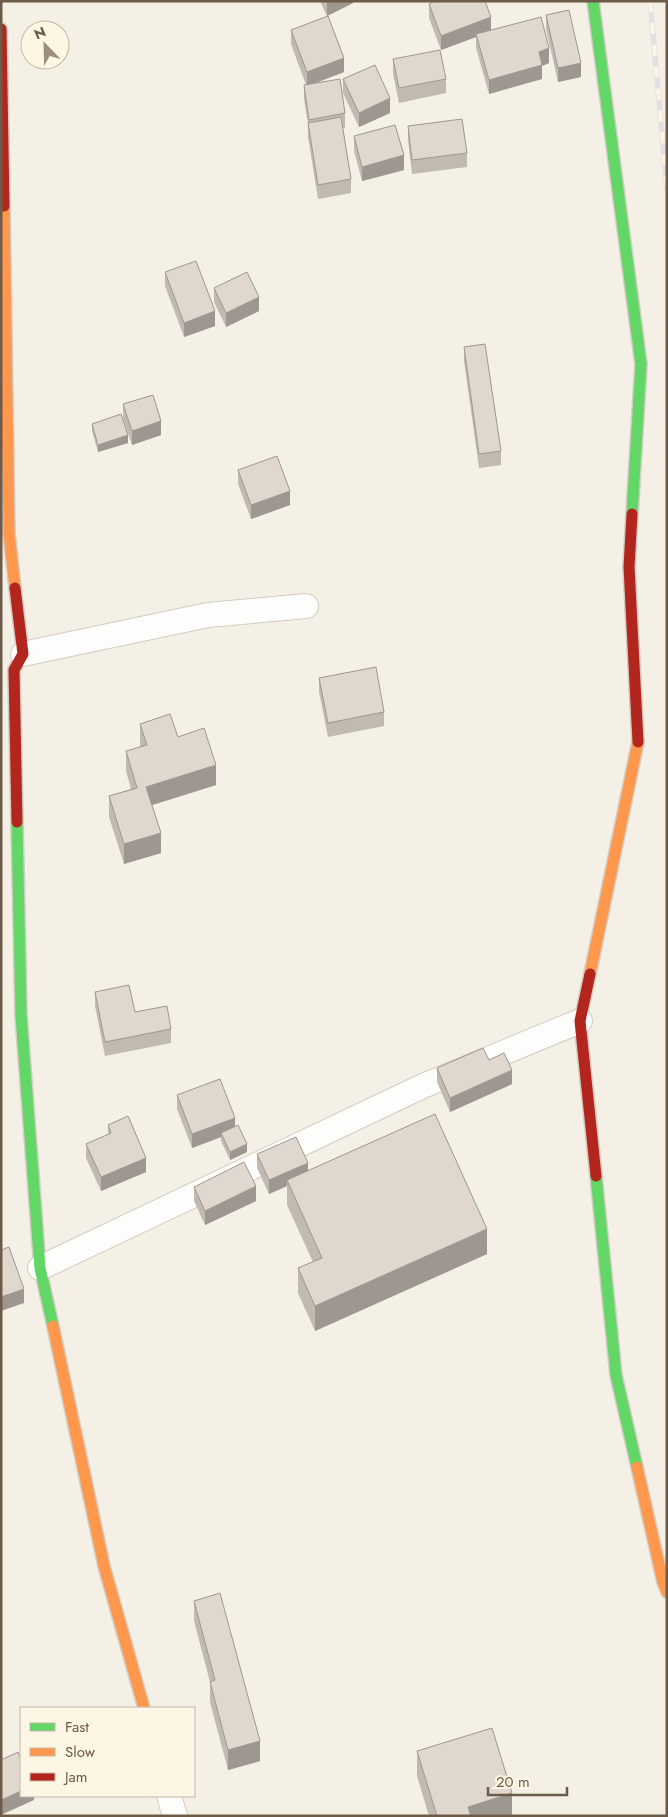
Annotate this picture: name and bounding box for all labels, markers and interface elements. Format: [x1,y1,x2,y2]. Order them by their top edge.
north arrow [20,20,70,70]
text: N [31,22,49,44]
legend [20,1707,195,1797]
text: Fast [65,1716,89,1738]
text: Slow [65,1741,96,1763]
scale bar [488,1764,567,1796]
text: Jam [63,1766,88,1788]
text: 20 m [496,1771,530,1793]

